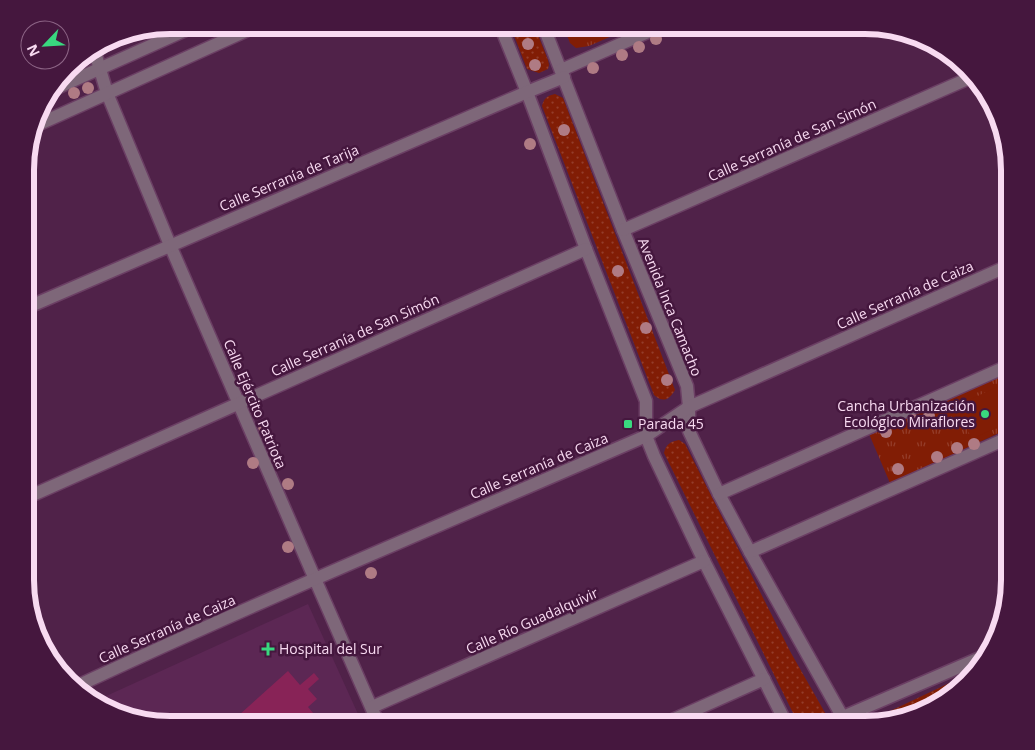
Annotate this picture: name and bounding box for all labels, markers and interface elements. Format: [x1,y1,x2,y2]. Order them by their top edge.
north arrow [20,20,70,70]
text: N [22,42,44,60]
street label: Calle Serranía de San Simón [705,94,879,185]
street label: Calle Serranía de Tarija [216,140,361,216]
street label: Avenida Inca Camacho [634,235,707,379]
street label: Calle Serranía de Caiza [833,256,976,333]
street label: Calle Serranía de San Simón [268,289,442,380]
street label: Calle Ejército Patriota [220,336,291,471]
place label: Cancha Urbanización Ecológico Miraflores [837,396,975,431]
marker: Cancha Urbanización Ecológico Miraflores [979,408,991,420]
place label: Parada 45 [638,414,704,433]
marker: Parada 45 [622,418,634,430]
street label: Calle Serranía de Caiza [467,428,611,503]
street label: Calle Río Guadalquivir [463,583,601,658]
street label: Calle Serranía de Caiza [95,590,238,667]
place label: Hospital del Sur [279,639,382,658]
marker: Hospital del Sur [261,642,275,656]

